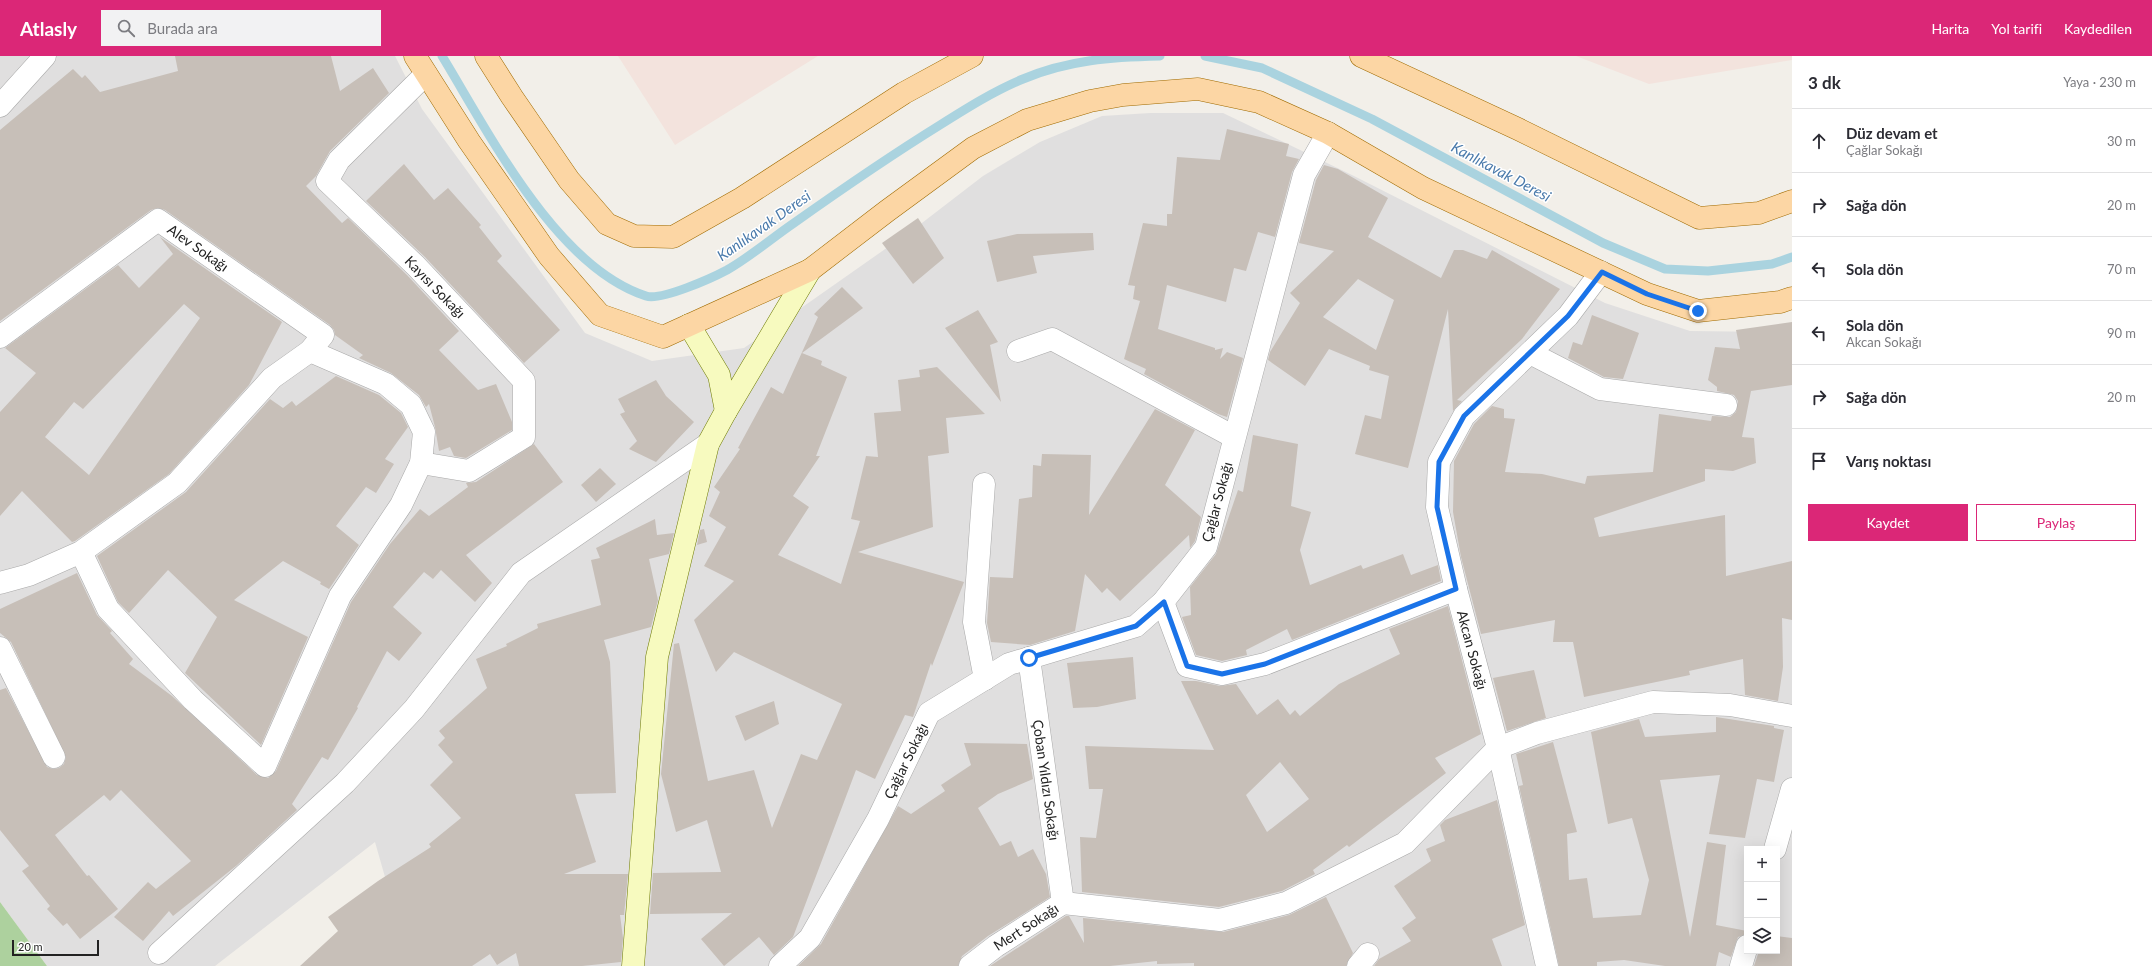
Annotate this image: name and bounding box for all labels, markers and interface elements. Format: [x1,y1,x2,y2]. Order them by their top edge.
search box [101,10,381,46]
text: Atlasly [20,17,77,40]
icon: search [115,17,137,39]
text: Burada ara [147,19,218,37]
text: Harita [1931,20,1969,37]
text: Yol tarifi [1991,20,2042,37]
text: Kaydedilen [2064,20,2132,37]
text: 3 dk [1808,72,1841,93]
text: Yaya · 230 m [2063,74,2136,90]
text: Düz devam et [1846,124,1938,142]
icon: ahead [1808,130,1830,152]
text: 30 m [2107,133,2136,149]
water label: Kanlıkavak Deresi [1449,137,1555,205]
text: Çağlar Sokağı [1846,142,1923,158]
water label: Kanlıkavak Deresi [713,186,814,264]
icon: right [1808,194,1830,216]
text: Sağa dön [1846,196,1907,214]
text: 20 m [2107,197,2136,213]
street label: Alev Sokağı [164,220,232,275]
street label: Kayısı Sokağı [402,252,469,321]
icon: left [1808,258,1830,280]
text: Sola dön [1846,260,1903,278]
text: 70 m [2107,261,2136,277]
route end [1689,302,1707,320]
text: Sola dön [1846,316,1903,334]
icon: left [1808,322,1830,344]
text: 90 m [2107,325,2136,341]
text: Akcan Sokağı [1846,334,1922,350]
icon: right [1808,386,1830,408]
text: Sağa dön [1846,388,1907,406]
text: 20 m [2107,389,2136,405]
icon: arrive [1808,450,1830,472]
text: Varış noktası [1846,452,1931,470]
street label: Çağlar Sokağı [1198,460,1235,544]
button: Kaydet [1808,504,1968,541]
button: Paylaş [1976,504,2136,541]
street label: Akcan Sokağı [1454,608,1491,691]
route start [1020,649,1038,667]
street label: Çoban Yıldızı Sokağı [1030,718,1063,841]
street label: Çağlar Sokağı [880,720,931,802]
map controls [1744,846,1780,954]
button: + [1744,846,1780,882]
button: − [1744,882,1780,918]
street label: Mert Sokağı [990,899,1061,954]
button: layers [1744,918,1780,954]
scale bar [12,938,99,957]
text: 20 m [18,940,43,953]

